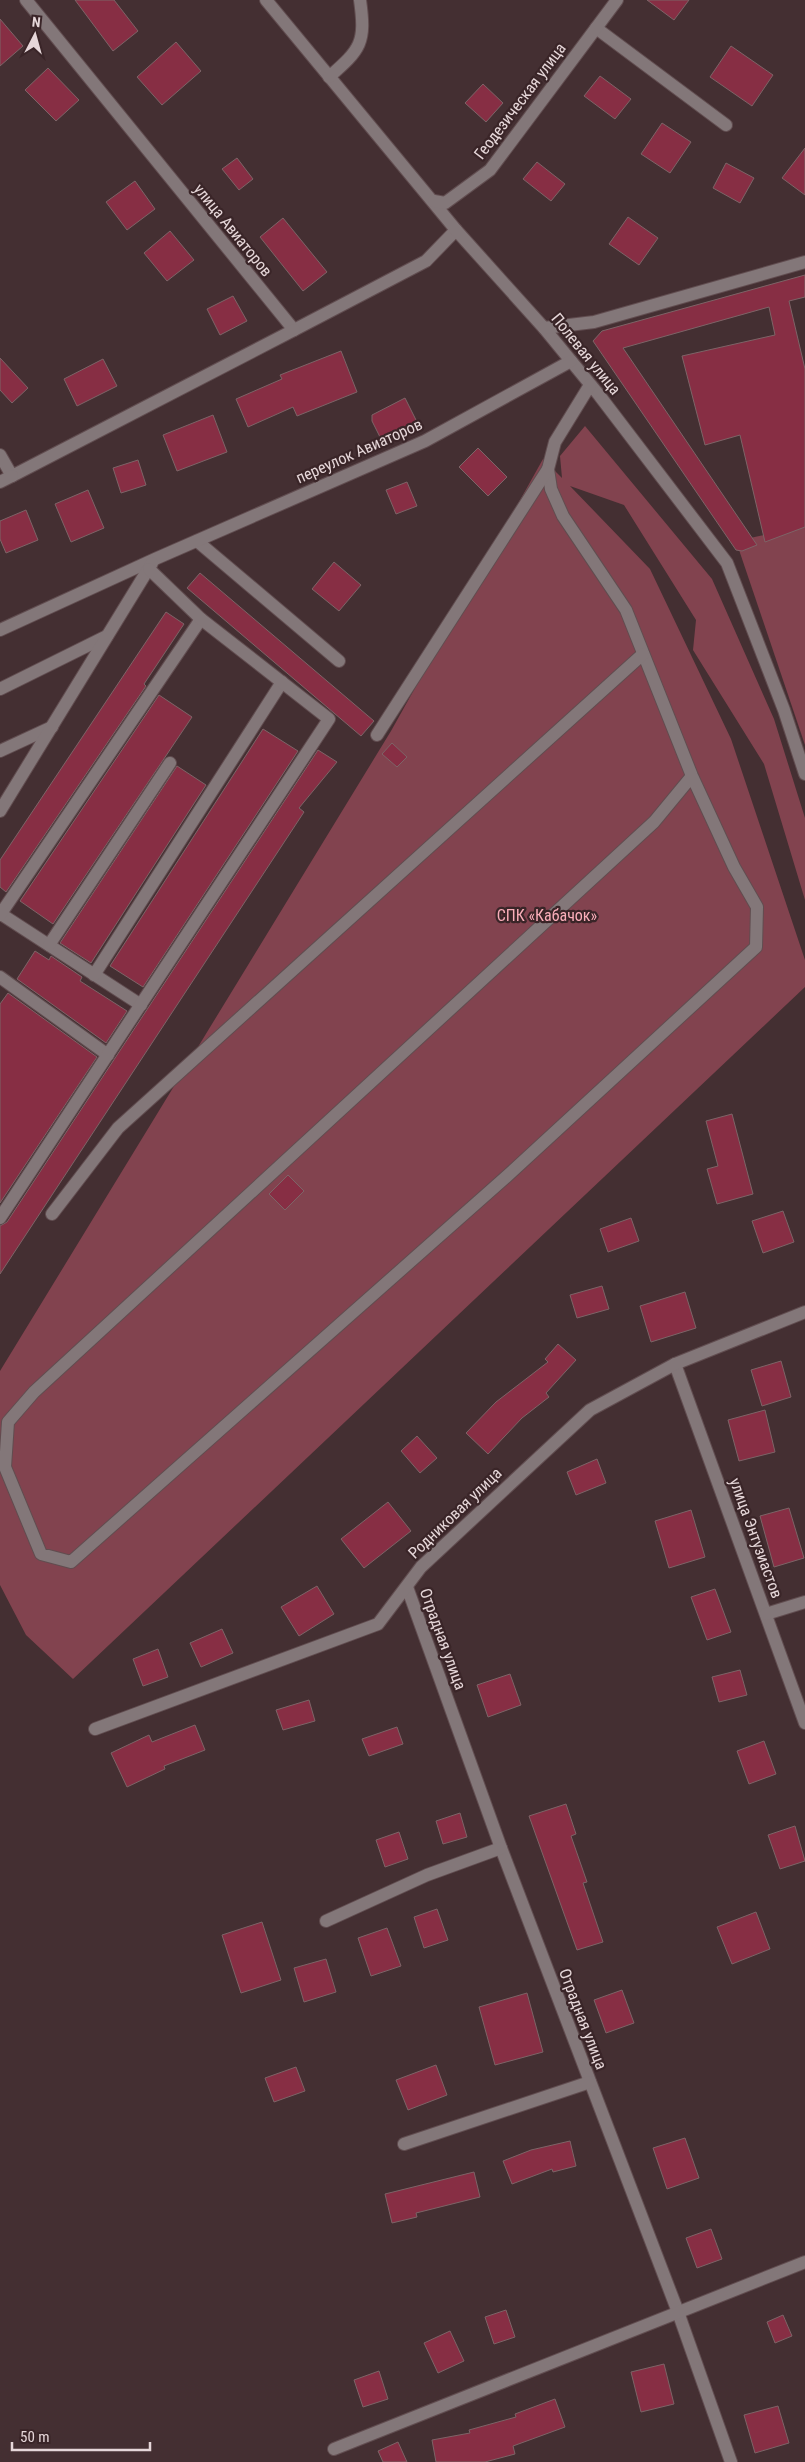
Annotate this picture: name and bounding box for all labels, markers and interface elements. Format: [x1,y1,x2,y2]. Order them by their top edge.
north arrow [10,10,60,60]
text: N [31,14,41,30]
street label: Геодезическая улица [470,39,570,163]
street label: улица Авиаторов [190,180,276,280]
street label: Полевая улица [547,309,625,399]
street label: переулок Авиаторов [293,415,425,487]
park label: СПК «Кабачок» [497,906,598,925]
street label: Родниковая улица [404,1464,506,1562]
street label: улица Энтузиастов [725,1475,787,1601]
street label: Отрадная улица [416,1586,470,1692]
street label: Отрадная улица [555,1966,611,2072]
scale bar [12,2420,150,2452]
text: 50 m [20,2428,50,2446]

